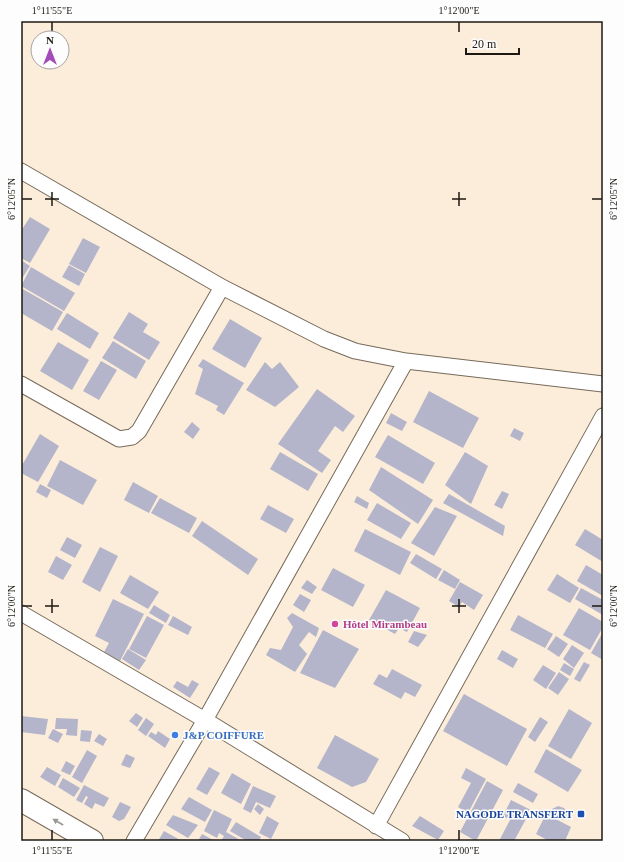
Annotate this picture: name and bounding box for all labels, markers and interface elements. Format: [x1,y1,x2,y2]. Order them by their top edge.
text: 1°11'55"E [32,5,72,16]
text: 1°12'00"E [439,5,480,16]
north arrow [30,30,70,70]
scale bar [466,30,519,56]
text: N [46,34,54,46]
text: 20 m [472,37,497,51]
text: 6°12'05"N [6,178,17,220]
text: 6°12'05"N [608,178,619,220]
text: 6°12'00"N [6,585,17,627]
text: 6°12'00"N [608,585,619,627]
place label: Hôtel Mirambeau [343,618,427,630]
marker: Hôtel Mirambeau [330,619,340,629]
place label: J&P COIFFURE [183,729,264,741]
marker: J&P COIFFURE [170,730,180,740]
place label: NAGODE TRANSFERT [456,808,574,820]
marker: NAGODE TRANSFERT [576,809,586,819]
one-way arrow [52,818,64,825]
text: 1°11'55"E [32,845,72,856]
text: 1°12'00"E [439,845,480,856]

